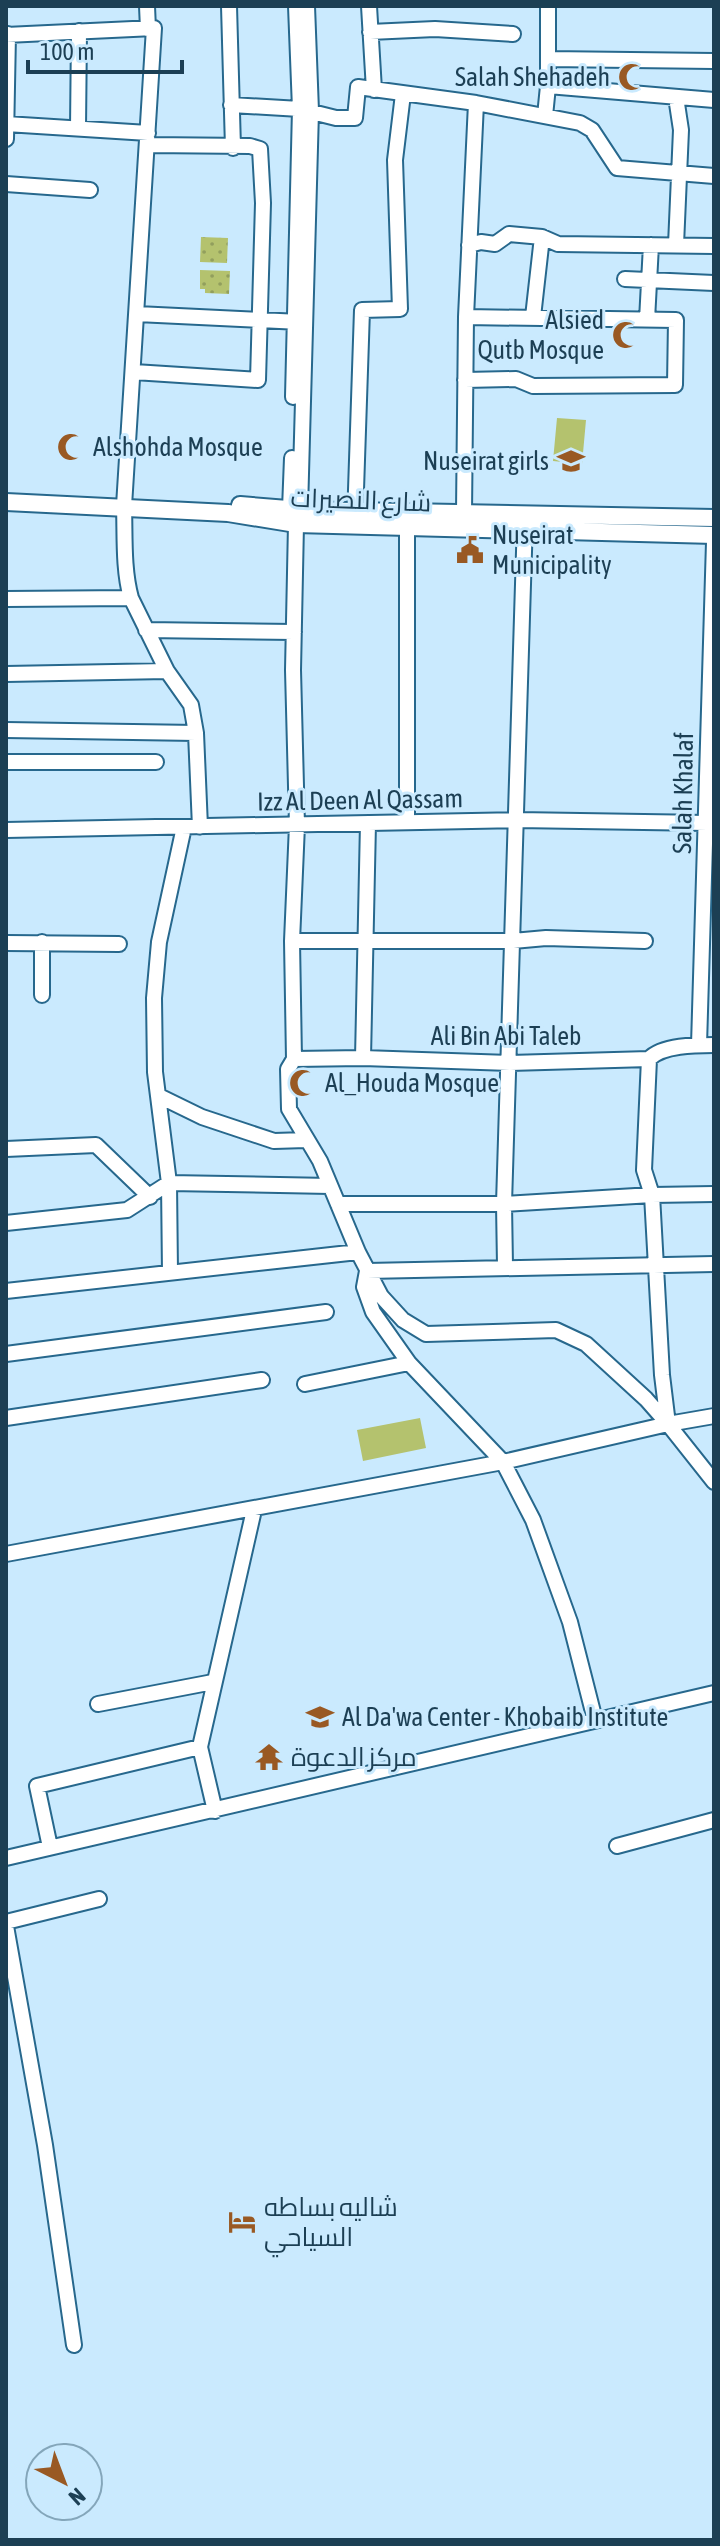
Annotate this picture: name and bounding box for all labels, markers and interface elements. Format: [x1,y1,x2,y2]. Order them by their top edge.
scale bar [28,24,182,74]
text: 100 m [40,38,94,65]
place label: Salah Shehadeh [455,62,610,92]
mosque icon: Salah Shehadeh [617,62,647,92]
place label: Alsied Qutb Mosque [477,305,604,365]
mosque icon: Alsied Qutb Mosque [611,320,641,350]
mosque icon: Alshohda Mosque [56,432,86,462]
place label: Alshohda Mosque [93,432,263,462]
place label: Nuseirat girls [423,446,549,476]
school or university icon: Nuseirat girls [556,446,586,476]
street label: شارع النصيرات [290,483,432,519]
place label: Nuseirat Municipality [492,520,612,580]
public building icon: Nuseirat Municipality [455,535,485,565]
street label: Salah Khalaf [667,732,699,854]
street label: Izz Al Deen Al Qassam [257,783,463,817]
street label: Ali Bin Abi Taleb [431,1021,581,1051]
mosque icon: Al_Houda Mosque [288,1068,318,1098]
place label: Al_Houda Mosque [325,1068,499,1098]
school or university icon: Al Da'wa Center - Khobaib Institute [305,1702,335,1732]
place label: Al Da'wa Center - Khobaib Institute [342,1702,668,1732]
temple icon: مركز الدعوة [254,1742,284,1772]
place label: مركز الدعوة [291,1742,417,1772]
place label: شاليه بساطه السياحي [264,2192,398,2258]
hotel icon: شاليه بساطه السياحي [227,2207,257,2237]
north arrow [24,2442,104,2522]
text: N [64,2483,91,2511]

